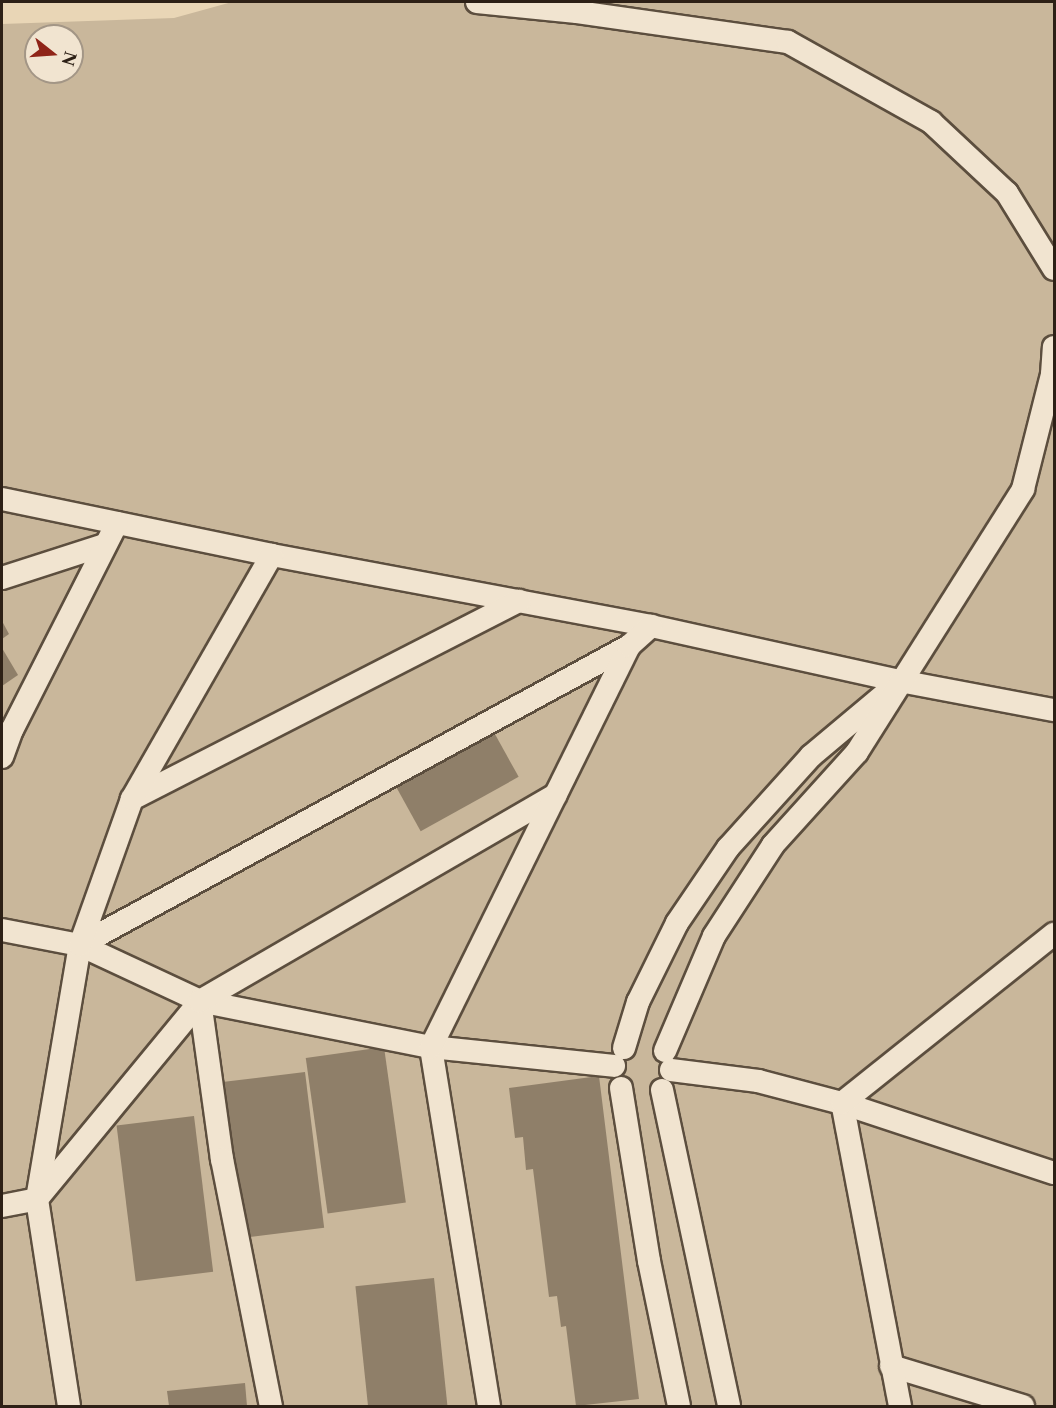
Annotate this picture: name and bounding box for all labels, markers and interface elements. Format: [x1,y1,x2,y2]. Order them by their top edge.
north arrow [24,24,84,84]
text: N [58,49,81,68]

